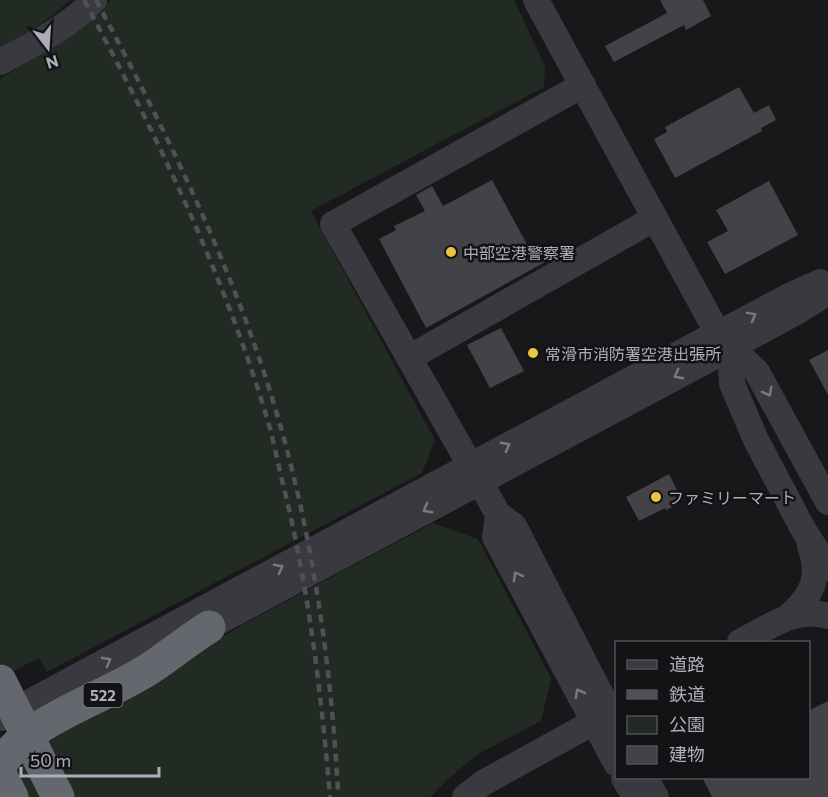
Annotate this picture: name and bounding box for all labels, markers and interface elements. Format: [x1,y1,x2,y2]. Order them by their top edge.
north arrow [18,18,78,78]
text: N [44,52,61,74]
place label: 中部空港警察署 [463,243,575,262]
marker: 中部空港警察署 [444,245,458,259]
one-way arrow [746,312,756,323]
place label: 常滑市消防署空港出張所 [545,344,721,363]
marker: 常滑市消防署空港出張所 [526,346,540,360]
one-way arrow [674,368,685,379]
one-way arrow [761,385,772,396]
one-way arrow [499,442,510,453]
place label: ファミリーマート [668,488,796,507]
marker: ファミリーマート [649,490,663,504]
one-way arrow [423,502,434,513]
one-way arrow [272,564,283,575]
one-way arrow [512,571,524,582]
legend [615,641,810,779]
text: 道路 [669,653,705,675]
one-way arrow [101,657,111,668]
road number: 522 [84,683,122,707]
text: 鉄道 [669,683,705,705]
one-way arrow [575,688,586,699]
text: 公園 [669,713,705,735]
scale bar [21,740,159,778]
text: 建物 [669,743,705,765]
text: 50 m [30,749,71,771]

